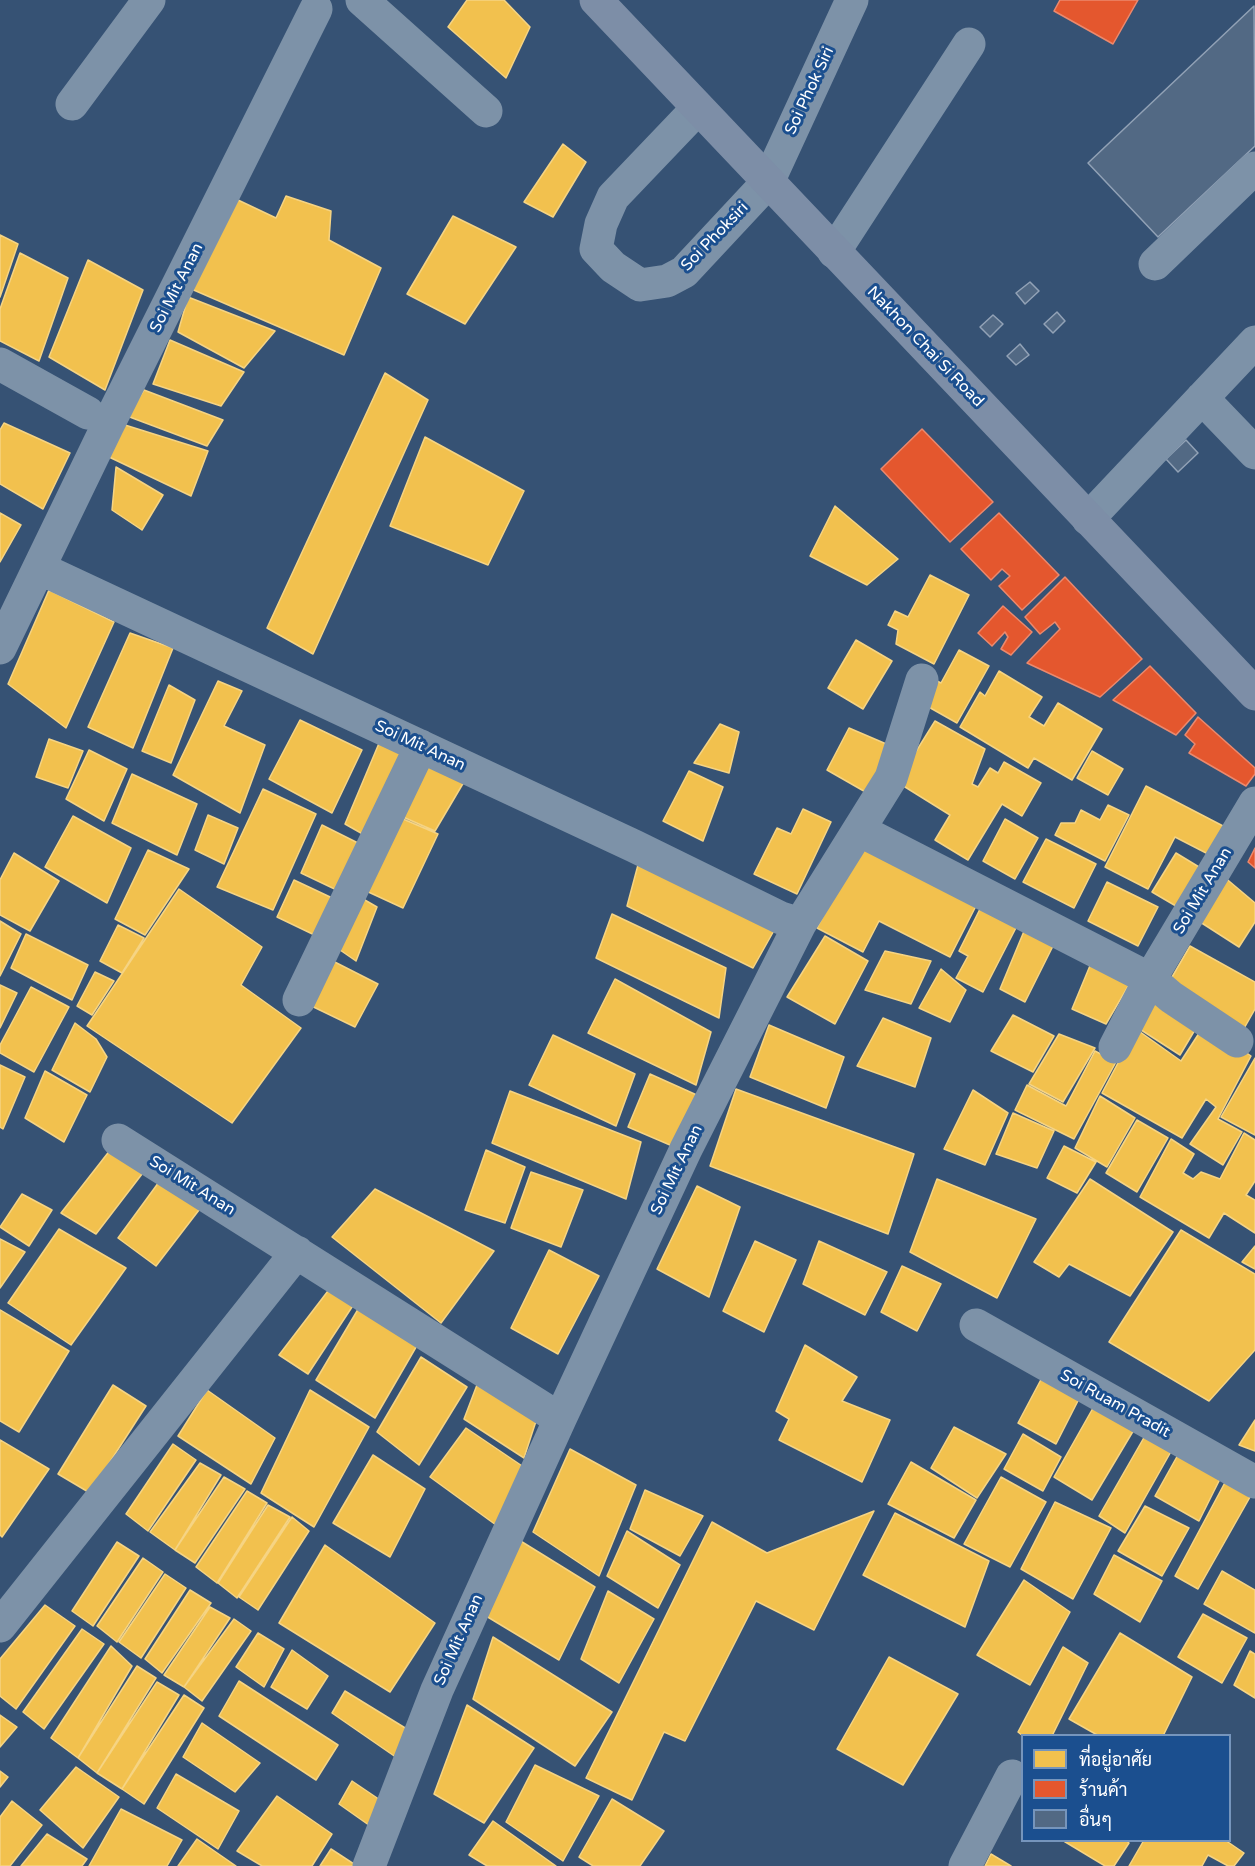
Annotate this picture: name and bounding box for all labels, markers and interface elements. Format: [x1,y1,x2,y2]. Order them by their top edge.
street label: Soi Phok Siri [781,44,839,138]
street label: Soi Phoksiri [677,199,753,275]
street label: Soi Mit Anan [146,240,208,336]
street label: Nakhon Chai Si Road [863,283,987,411]
street label: Soi Mit Anan [372,717,468,775]
street label: Soi Mit Anan [1170,844,1236,938]
street label: Soi Mit Anan [647,1122,707,1218]
street label: Soi Mit Anan [146,1152,238,1220]
street label: Soi Ruam Pradit [1057,1366,1173,1442]
street label: Soi Mit Anan [430,1592,488,1688]
legend [1021,1734,1231,1842]
text: ที่อยู่อาศัย [1079,1749,1152,1771]
text: ร้านค้า [1079,1779,1128,1801]
text: อื่นๆ [1079,1809,1112,1831]

